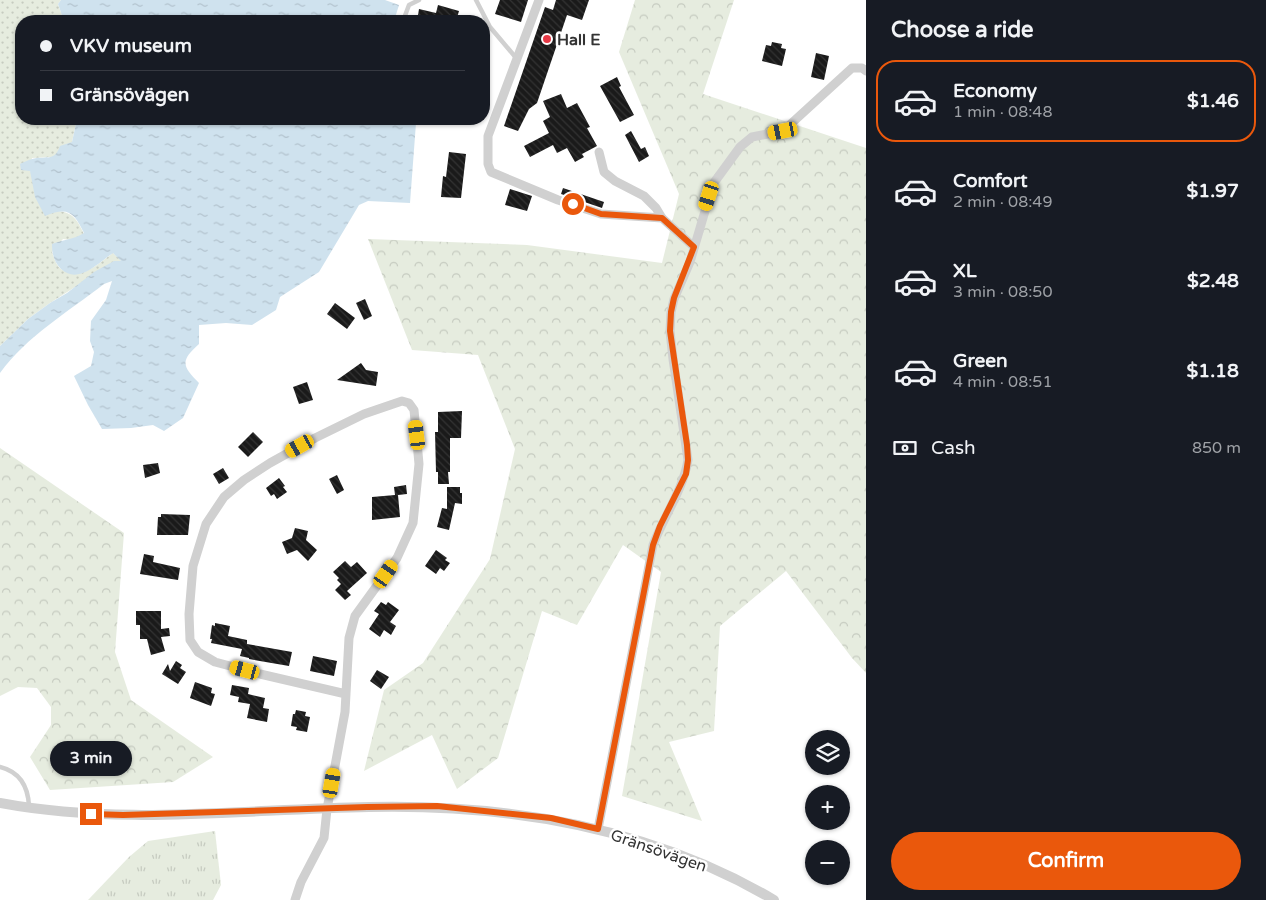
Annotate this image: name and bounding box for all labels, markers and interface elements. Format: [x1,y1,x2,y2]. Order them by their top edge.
text: Choose a ride [891,17,1034,43]
place label: Hall E [557,30,600,50]
marker: Hall E [541,33,553,45]
text: VKV museum [70,35,192,57]
icon: car [893,79,938,124]
text: Economy [953,80,1037,102]
text: Gränsövägen [70,84,189,106]
text: $1.46 [1187,90,1239,112]
text: 1 min · 08:48 [953,102,1052,122]
car [766,121,799,141]
icon: car [893,169,938,214]
text: Comfort [953,170,1027,192]
car [697,179,720,213]
text: $1.97 [1187,180,1239,202]
text: 2 min · 08:49 [953,192,1052,212]
route start [562,193,584,215]
icon: car [893,259,938,304]
text: XL [953,260,977,282]
text: $2.48 [1187,270,1239,292]
text: 3 min · 08:50 [953,282,1052,302]
icon: car [893,349,938,394]
text: Green [953,350,1007,372]
text: $1.18 [1187,360,1239,382]
text: 4 min · 08:51 [953,372,1052,392]
car [407,419,426,451]
car [283,432,316,460]
icon: cash [891,434,919,462]
text: Cash [931,437,976,459]
text: 850 m [1192,438,1241,458]
car [371,557,400,591]
car [228,659,261,681]
map controls [805,730,850,885]
button: layers [805,730,850,775]
callout: 3 min [50,742,132,776]
text: 3 min [70,748,112,768]
car [322,767,341,799]
button: + [805,785,850,830]
route end [80,803,102,825]
street label: Gränsövägen [608,825,709,877]
button: Confirm [891,832,1241,890]
button: − [805,840,850,885]

